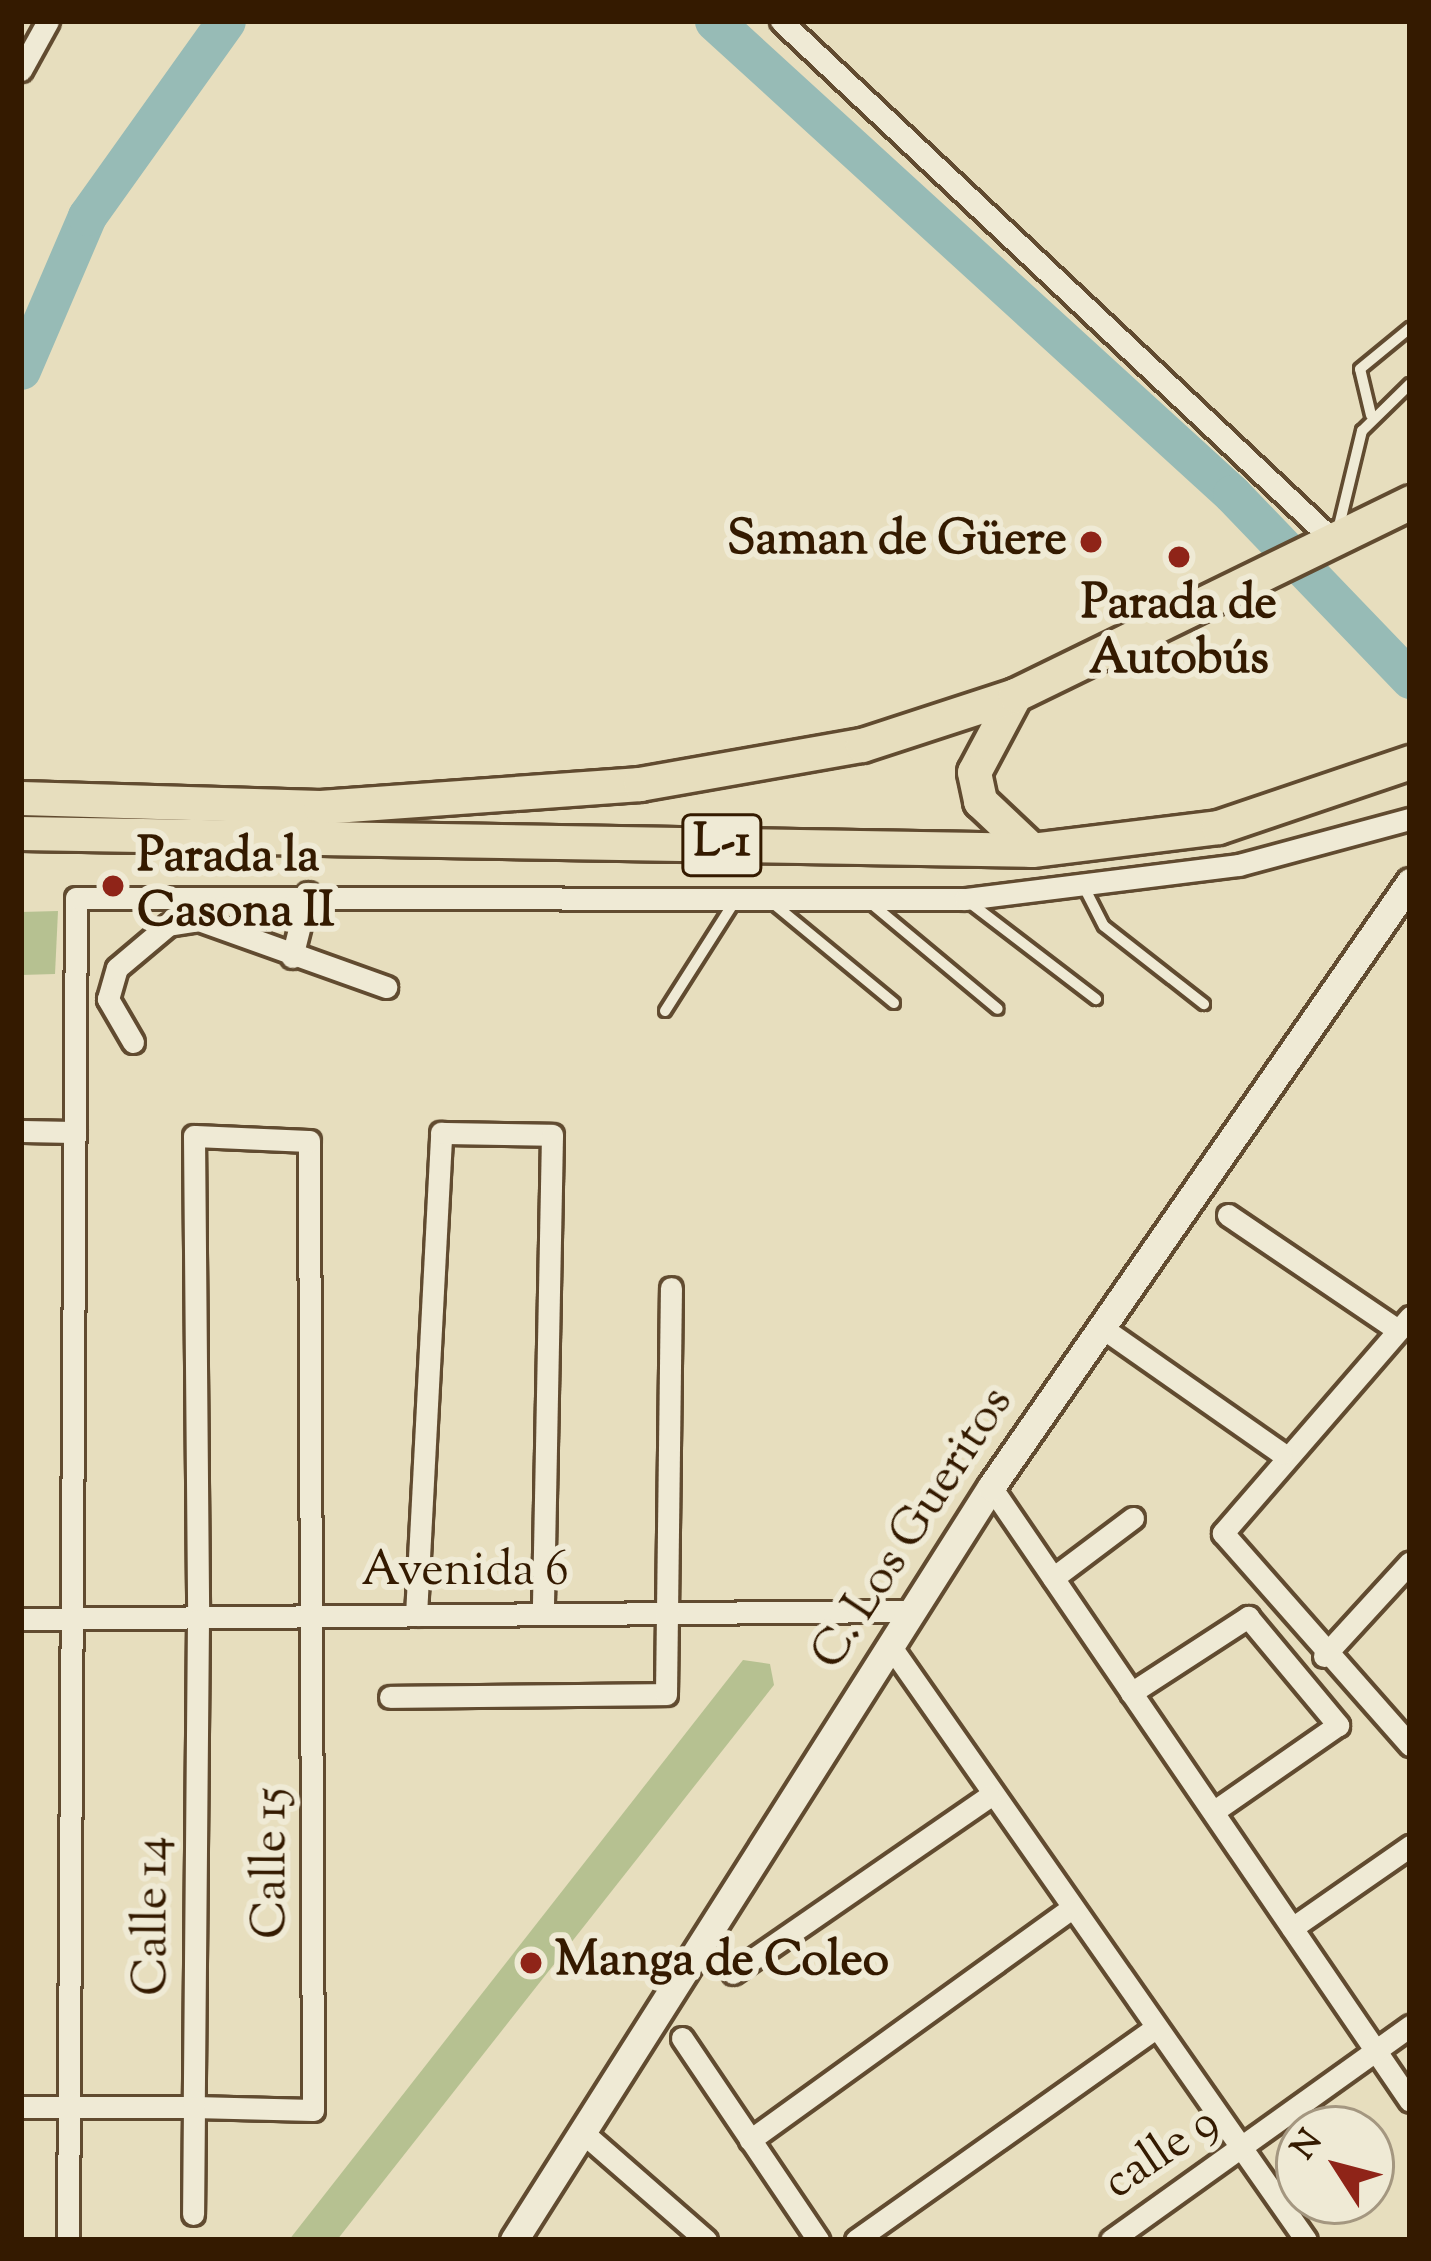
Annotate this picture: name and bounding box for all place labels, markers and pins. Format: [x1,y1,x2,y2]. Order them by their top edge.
place label: Saman de Güere [727,513,1067,571]
marker: Saman de Güere [1078,529,1104,555]
marker: Parada de Autobús [1166,544,1192,570]
place label: Parada de Autobús [1081,576,1277,689]
place label: Parada la Casona II [137,829,334,942]
marker: Parada la Casona II [100,873,126,899]
place label: Manga de Coleo [555,1934,889,1992]
marker: Manga de Coleo [518,1950,544,1976]

